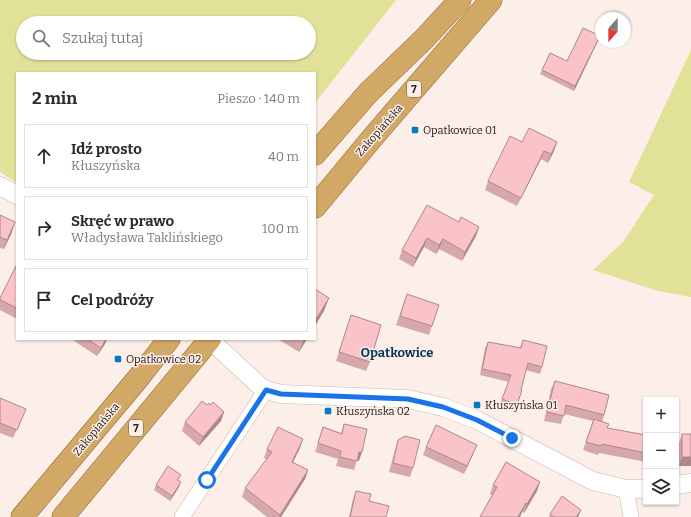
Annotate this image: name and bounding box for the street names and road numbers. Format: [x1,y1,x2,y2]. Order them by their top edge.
road number: 7 [407,81,421,97]
street label: Zakopiańska [353,102,406,159]
street label: Zakopiańska [71,400,122,458]
road number: 7 [129,420,143,436]

